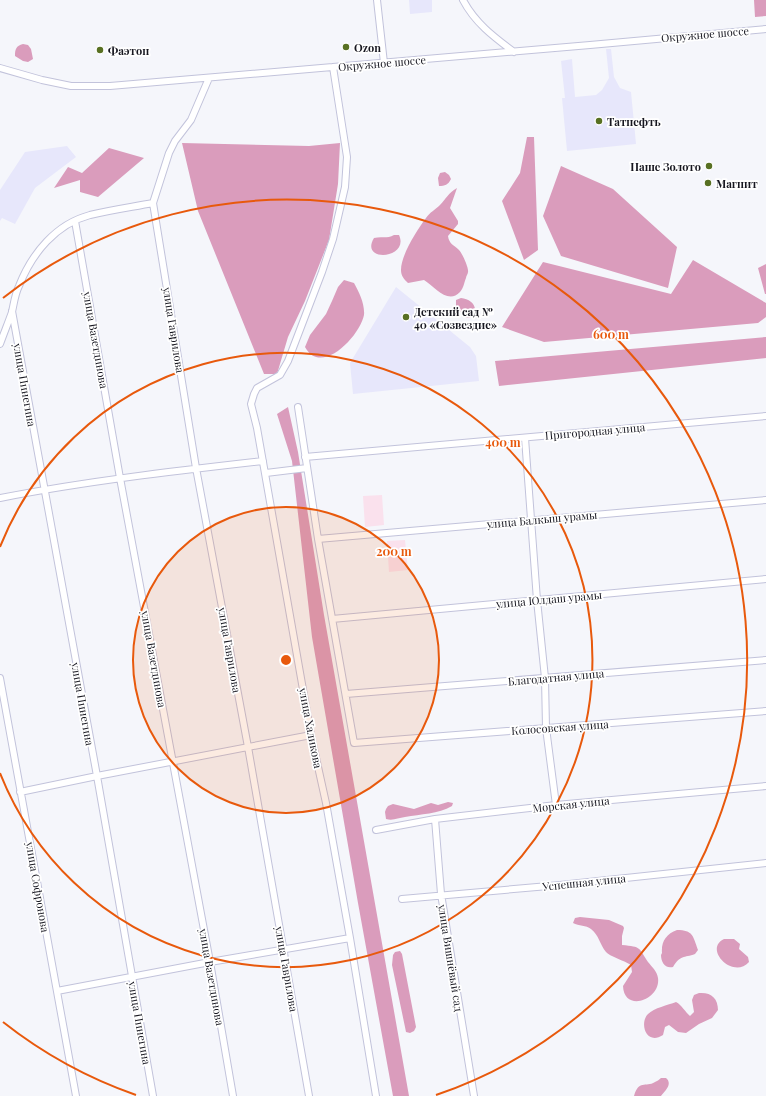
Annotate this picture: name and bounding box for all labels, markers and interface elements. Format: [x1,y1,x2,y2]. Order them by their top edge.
street label: Окружное шоссе [660,23,750,45]
place label: Ozon [354,40,381,55]
marker: Ozon [341,42,351,52]
place label: Фаэтон [108,43,149,58]
marker: Фаэтон [95,45,105,55]
street label: Окружное шоссе [337,52,427,74]
place label: Татнефть [607,114,661,129]
marker: Татнефть [594,116,604,126]
place label: Наше Золото [630,159,701,174]
marker: Наше Золото [704,161,714,171]
place label: Магнит [716,176,758,191]
marker: Магнит [703,178,713,188]
street label: улица Гаврилова [160,285,188,374]
street label: улица Вазетдинова [80,289,112,390]
place label: Детский сад № 40 «Созвездие» [414,304,497,332]
marker: Детский сад № 40 «Созвездие» [401,312,411,322]
text: 600 m [593,326,629,342]
street label: улица Пинегина [10,341,40,428]
street label: Пригородная улица [544,419,646,443]
text: 400 m [485,434,521,450]
street label: улица Балкыш урамы [485,507,599,531]
text: 200 m [376,543,412,559]
street label: улица Юлдаш урамы [494,587,603,611]
street label: улица Гаврилова [215,605,245,694]
street label: улица Вазетдинова [138,608,170,709]
centre of rings [279,653,293,667]
street label: улица Пинегина [68,660,98,747]
street label: Благодатная улица [507,665,605,689]
street label: улица Халикова [296,686,326,770]
street label: Колосовская улица [511,716,610,738]
street label: Морская улица [532,792,611,815]
street label: улица Софронова [22,840,53,934]
street label: Успешная улица [541,870,627,894]
street label: улица Вишнёвый сад [435,902,467,1013]
street label: улица Гаврилова [272,924,302,1013]
street label: улица Вазетдинова [196,926,228,1027]
street label: улица Пинегина [125,979,155,1066]

